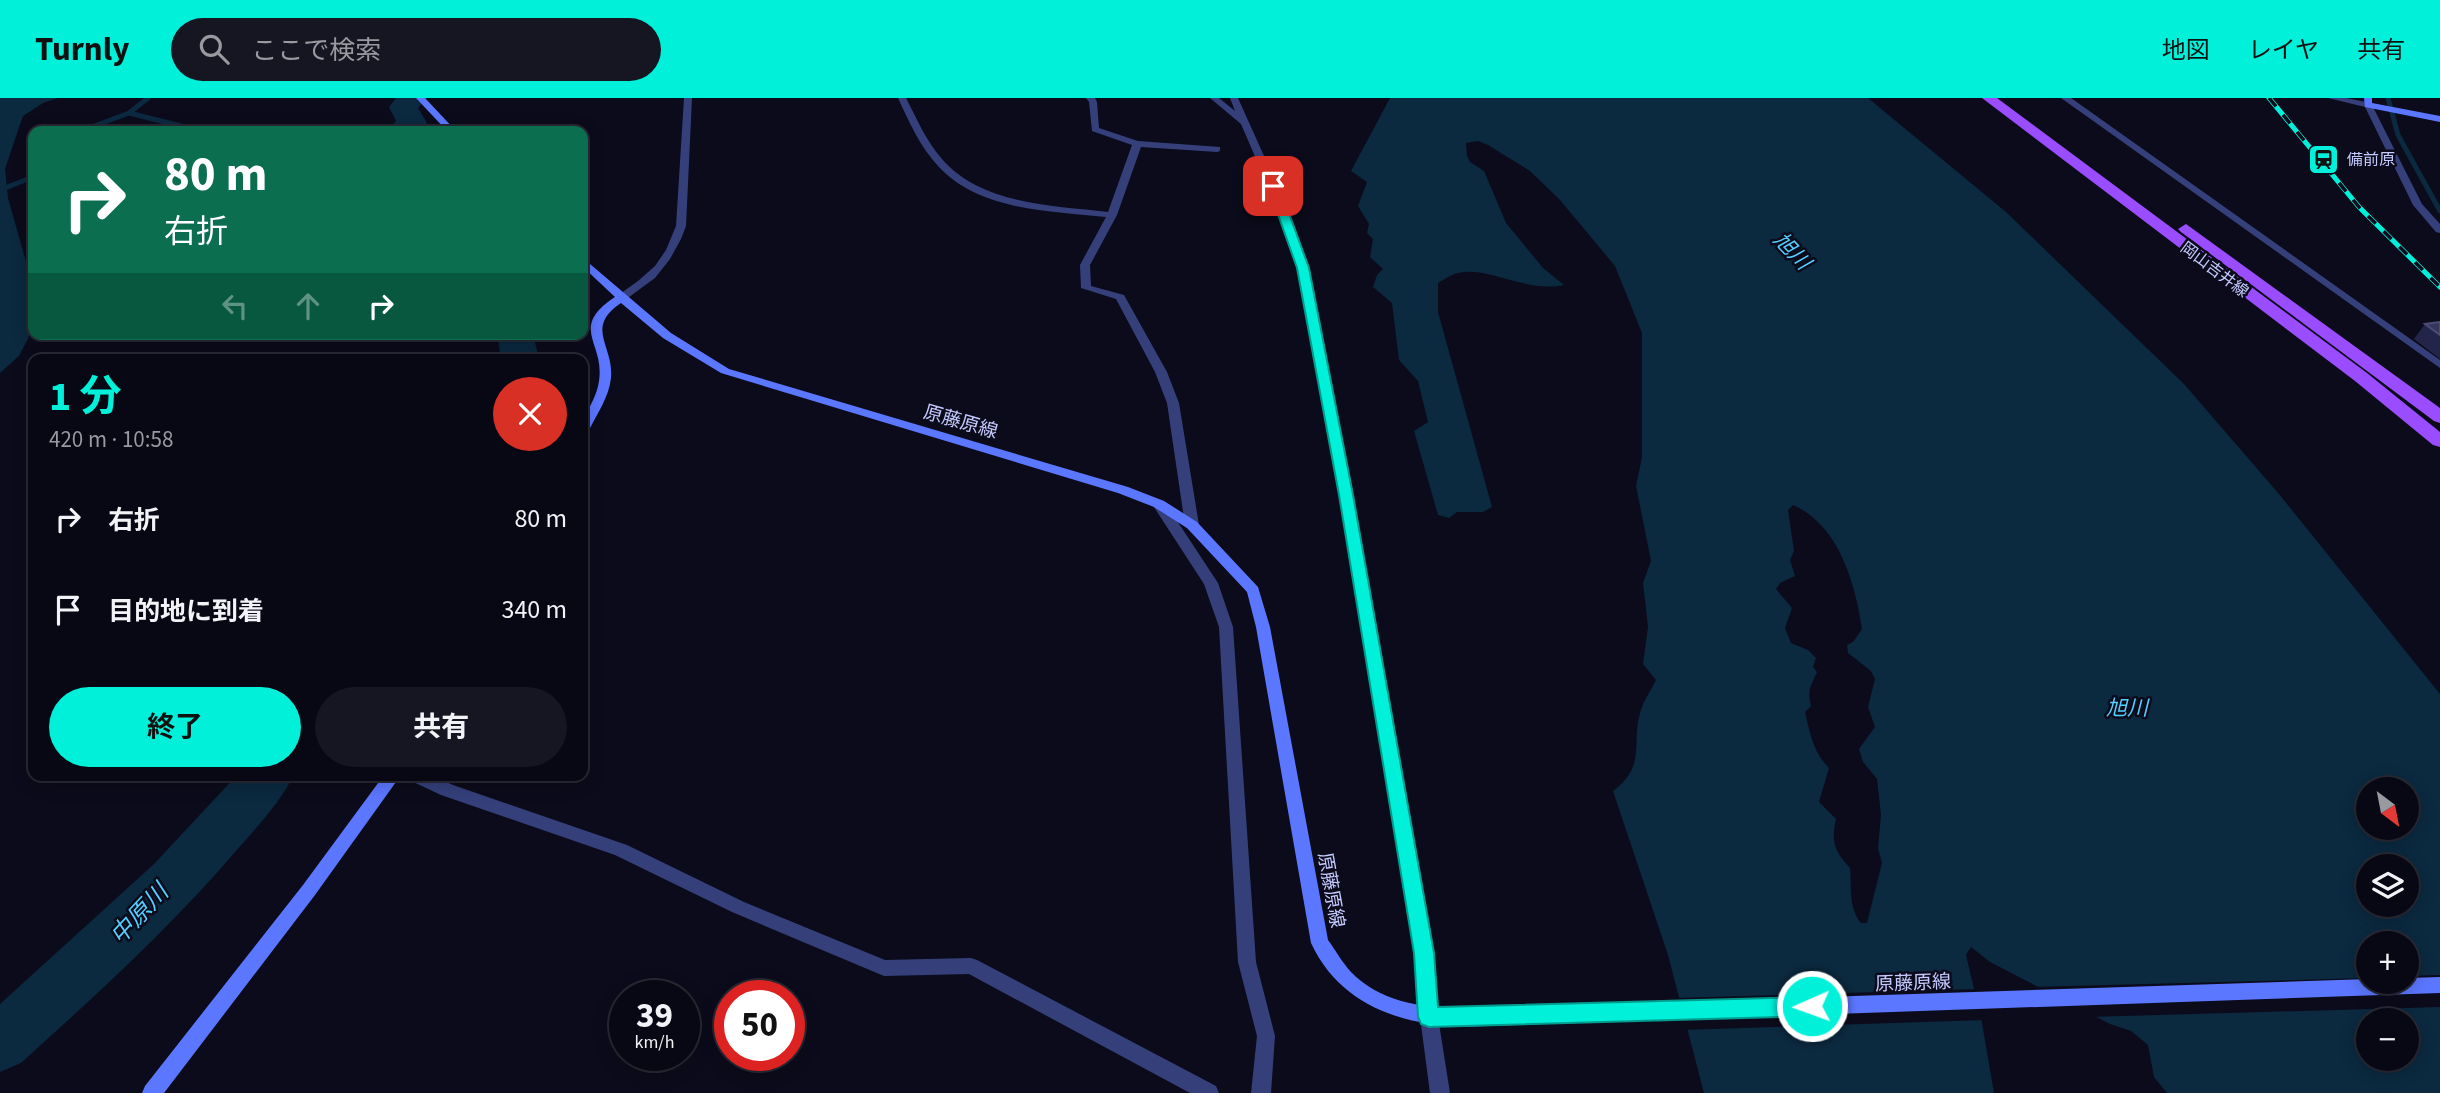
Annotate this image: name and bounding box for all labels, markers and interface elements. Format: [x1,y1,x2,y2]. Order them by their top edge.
search box [171,18,661,81]
text: Turnly [35,26,129,73]
icon: search [195,30,233,68]
text: ここで検索 [251,32,381,69]
text: 地図 [2162,33,2210,68]
text: レイヤ [2248,33,2319,68]
text: 共有 [2357,33,2405,68]
text: 80 m [164,140,268,210]
station icon: 備前原 [2307,142,2341,176]
place label: 備前原 [2347,149,2395,171]
icon: right [49,154,140,245]
pin [1243,156,1303,216]
icon: arrive [1254,167,1292,205]
text: 右折 [164,209,228,255]
water label: 旭川 [1767,225,1819,278]
street label: 岡山吉井線 [2176,237,2253,303]
icon: left [216,287,254,325]
icon: ahead [289,287,327,325]
icon: right [362,287,400,325]
text: 1 分 [49,367,122,427]
button: close [493,377,567,451]
street label: 原藤原線 [920,399,1001,446]
text: 420 m · 10:58 [49,423,173,456]
icon: right [49,500,87,538]
text: 80 m [514,500,567,537]
text: 右折 [108,502,160,539]
icon: arrive [49,591,87,629]
text: 340 m [501,591,567,628]
text: 目的地に到着 [108,593,264,630]
button: 終了 [49,687,301,767]
button: 共有 [315,687,567,767]
water label: 旭川 [2106,693,2150,723]
north arrow [2356,777,2418,840]
map controls [2356,777,2419,1071]
street label: 原藤原線 [1311,850,1350,930]
button: layers [2356,854,2419,917]
water label: 中原川 [102,874,179,953]
button: + [2356,931,2419,994]
position arrow [1775,969,1849,1043]
street label: 原藤原線 [1875,969,1952,998]
speed limit sign: 50 [714,980,805,1071]
text: 39 [636,991,673,1041]
button: − [2356,1008,2419,1071]
text: km/h [635,1030,674,1055]

